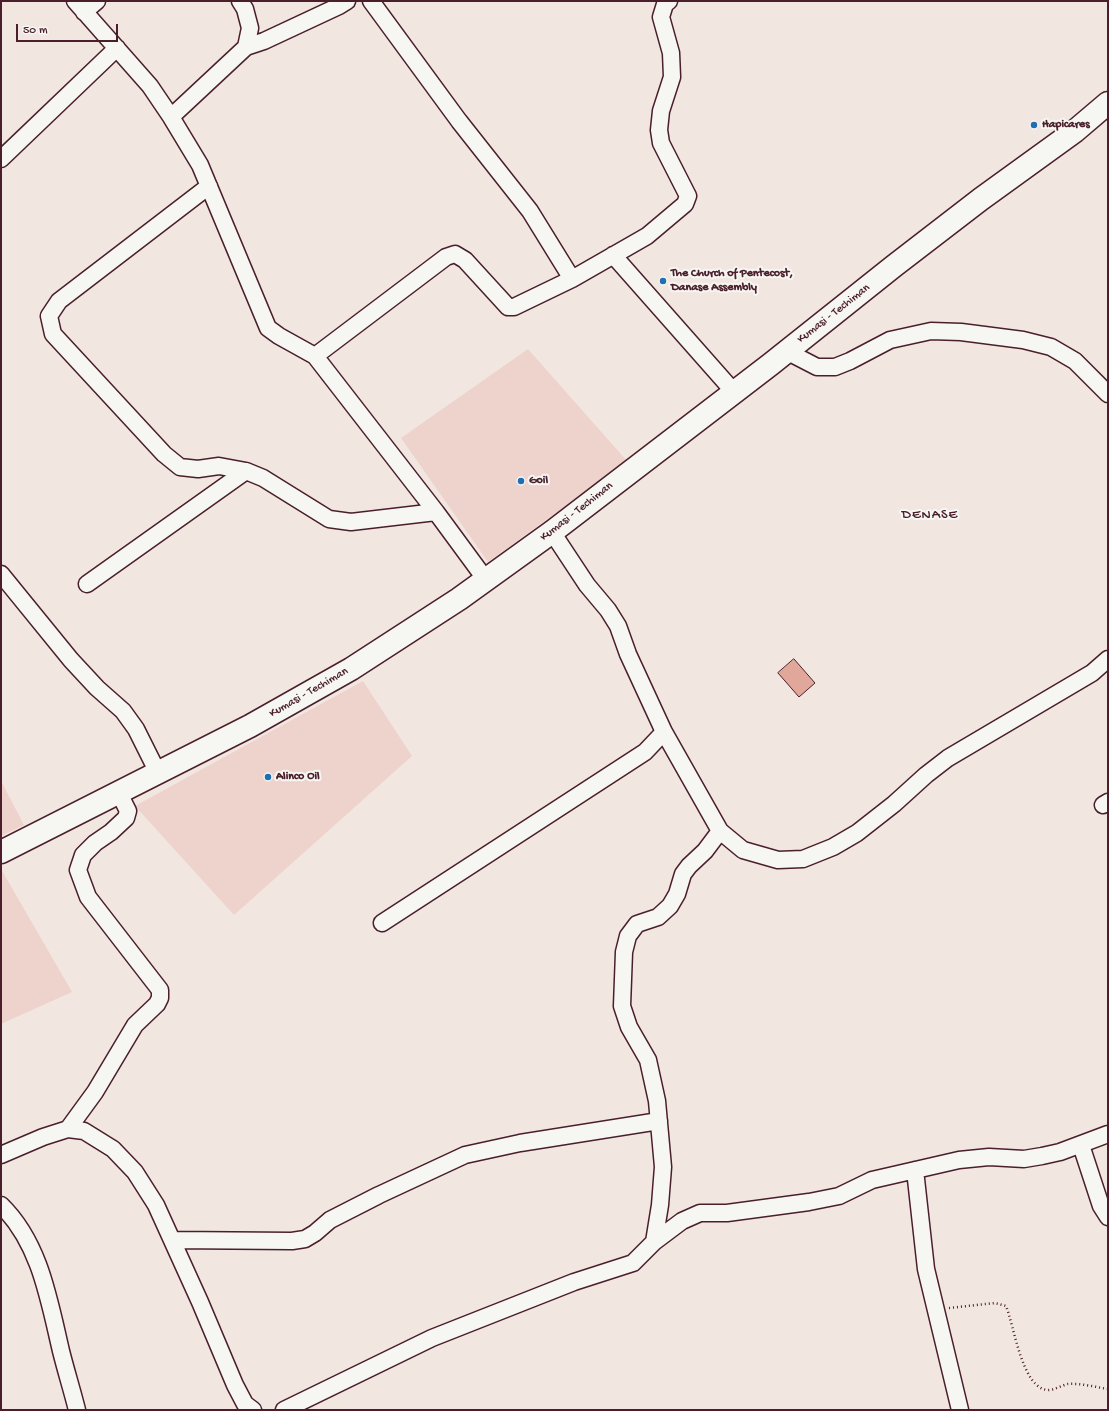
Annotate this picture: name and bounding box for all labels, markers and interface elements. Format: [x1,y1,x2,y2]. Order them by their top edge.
scale bar [18,16,120,42]
text: 50 m [23,24,48,38]
place label: Hapicares [1042,118,1090,132]
marker: Hapicares [1029,120,1039,130]
place label: The Church of Pentecost, Danase Assembly [671,267,793,295]
marker: The Church of Pentecost, Danase Assembly [658,276,668,286]
street label: Kumasi - Techiman [795,281,873,347]
place label: Goil [529,474,548,488]
marker: Goil [516,476,526,486]
street label: Kumasi - Techiman [538,479,616,545]
district label: DENASE [902,508,958,524]
street label: Kumasi - Techiman [267,665,351,721]
place label: Alinco Oil [276,770,320,784]
marker: Alinco Oil [263,772,273,782]

